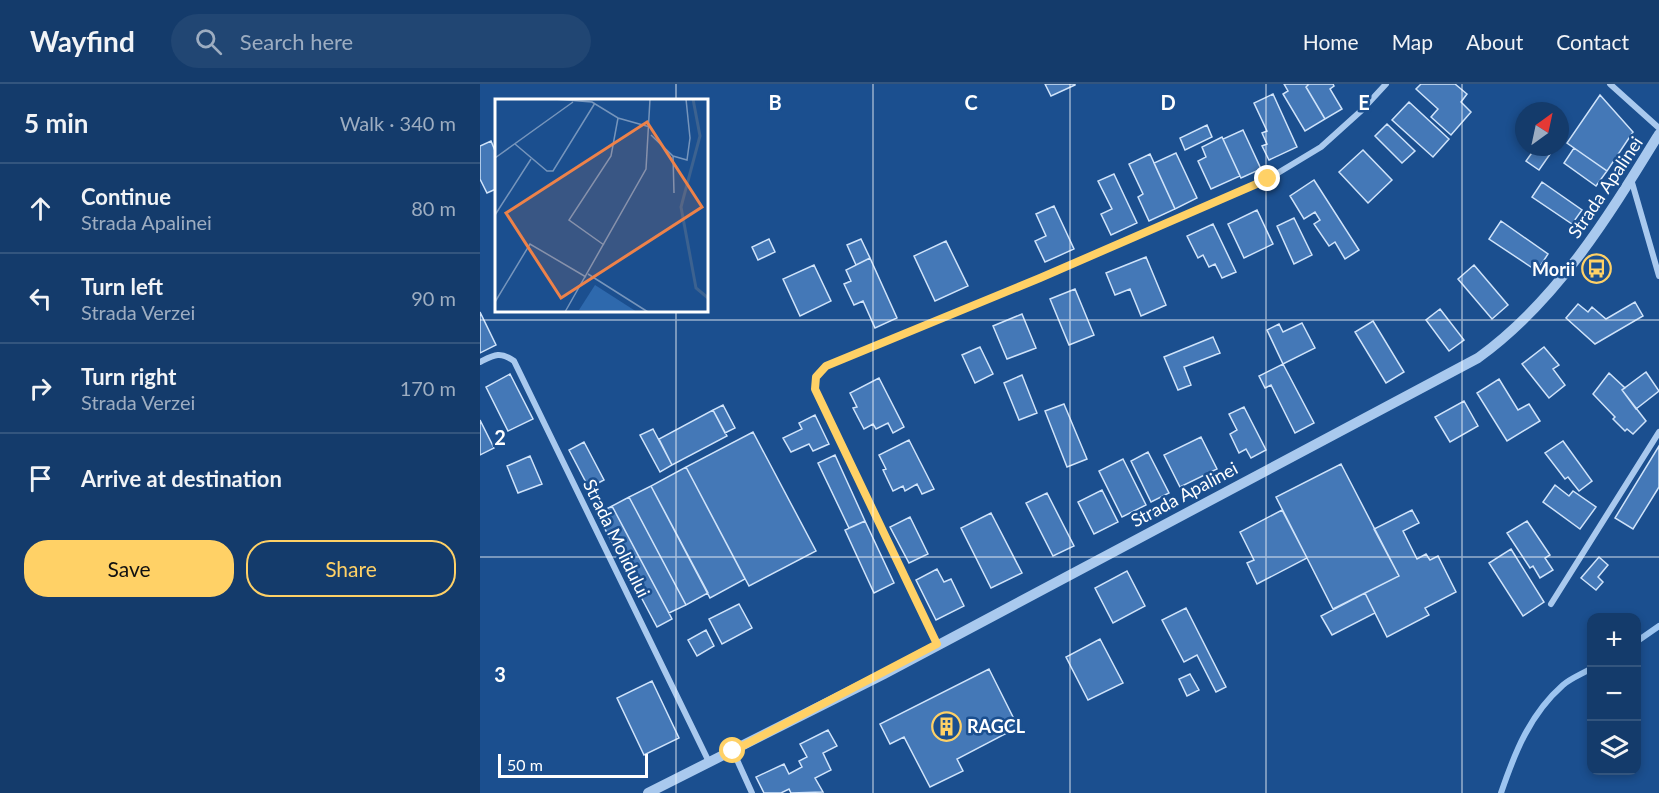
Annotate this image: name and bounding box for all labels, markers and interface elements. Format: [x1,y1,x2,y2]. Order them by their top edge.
search box [171,14,591,68]
text: Wayfind [30,24,135,58]
icon: search [192,25,225,58]
text: Search here [240,28,353,55]
text: Home [1303,29,1359,54]
text: Map [1392,29,1433,54]
text: About [1466,29,1523,54]
text: Contact [1556,29,1629,54]
text: B [768,90,782,114]
text: C [964,90,978,114]
text: D [1160,90,1176,114]
text: E [1358,90,1370,114]
inset map [495,99,708,312]
north arrow [1515,102,1569,156]
text: 5 min [24,107,88,139]
text: Walk · 340 m [340,111,456,135]
street label: Strada Apalinei [1563,132,1647,242]
route end [1254,165,1280,191]
text: Continue [81,183,171,210]
icon: ahead [24,192,57,225]
text: 80 m [411,196,456,220]
text: Strada Apalinei [81,210,212,234]
bus stop icon: Morii [1580,253,1612,285]
place label: Morii [1532,258,1575,280]
text: Turn left [81,273,163,300]
icon: left [24,282,57,315]
text: 90 m [411,286,456,310]
text: Strada Verzei [81,300,195,324]
text: Turn right [81,363,176,390]
icon: right [24,372,57,405]
text: 170 m [400,376,456,400]
text: Strada Verzei [81,390,195,414]
text: 2 [494,425,506,449]
street label: Strada Apalinei [1127,457,1241,531]
icon: arrive [24,462,57,495]
text: Arrive at destination [81,465,282,492]
street label: Strada Molidului [579,475,655,601]
button: Save [24,540,234,597]
button: Share [246,540,456,597]
map controls [1587,613,1641,775]
button: + [1587,613,1641,667]
text: 3 [494,662,506,686]
button: − [1587,667,1641,721]
building icon: RAGCL [930,710,962,742]
place label: RAGCL [967,715,1026,737]
button: layers [1587,721,1641,775]
route start [719,737,745,763]
scale bar [498,751,648,778]
text: 50 m [507,755,543,774]

